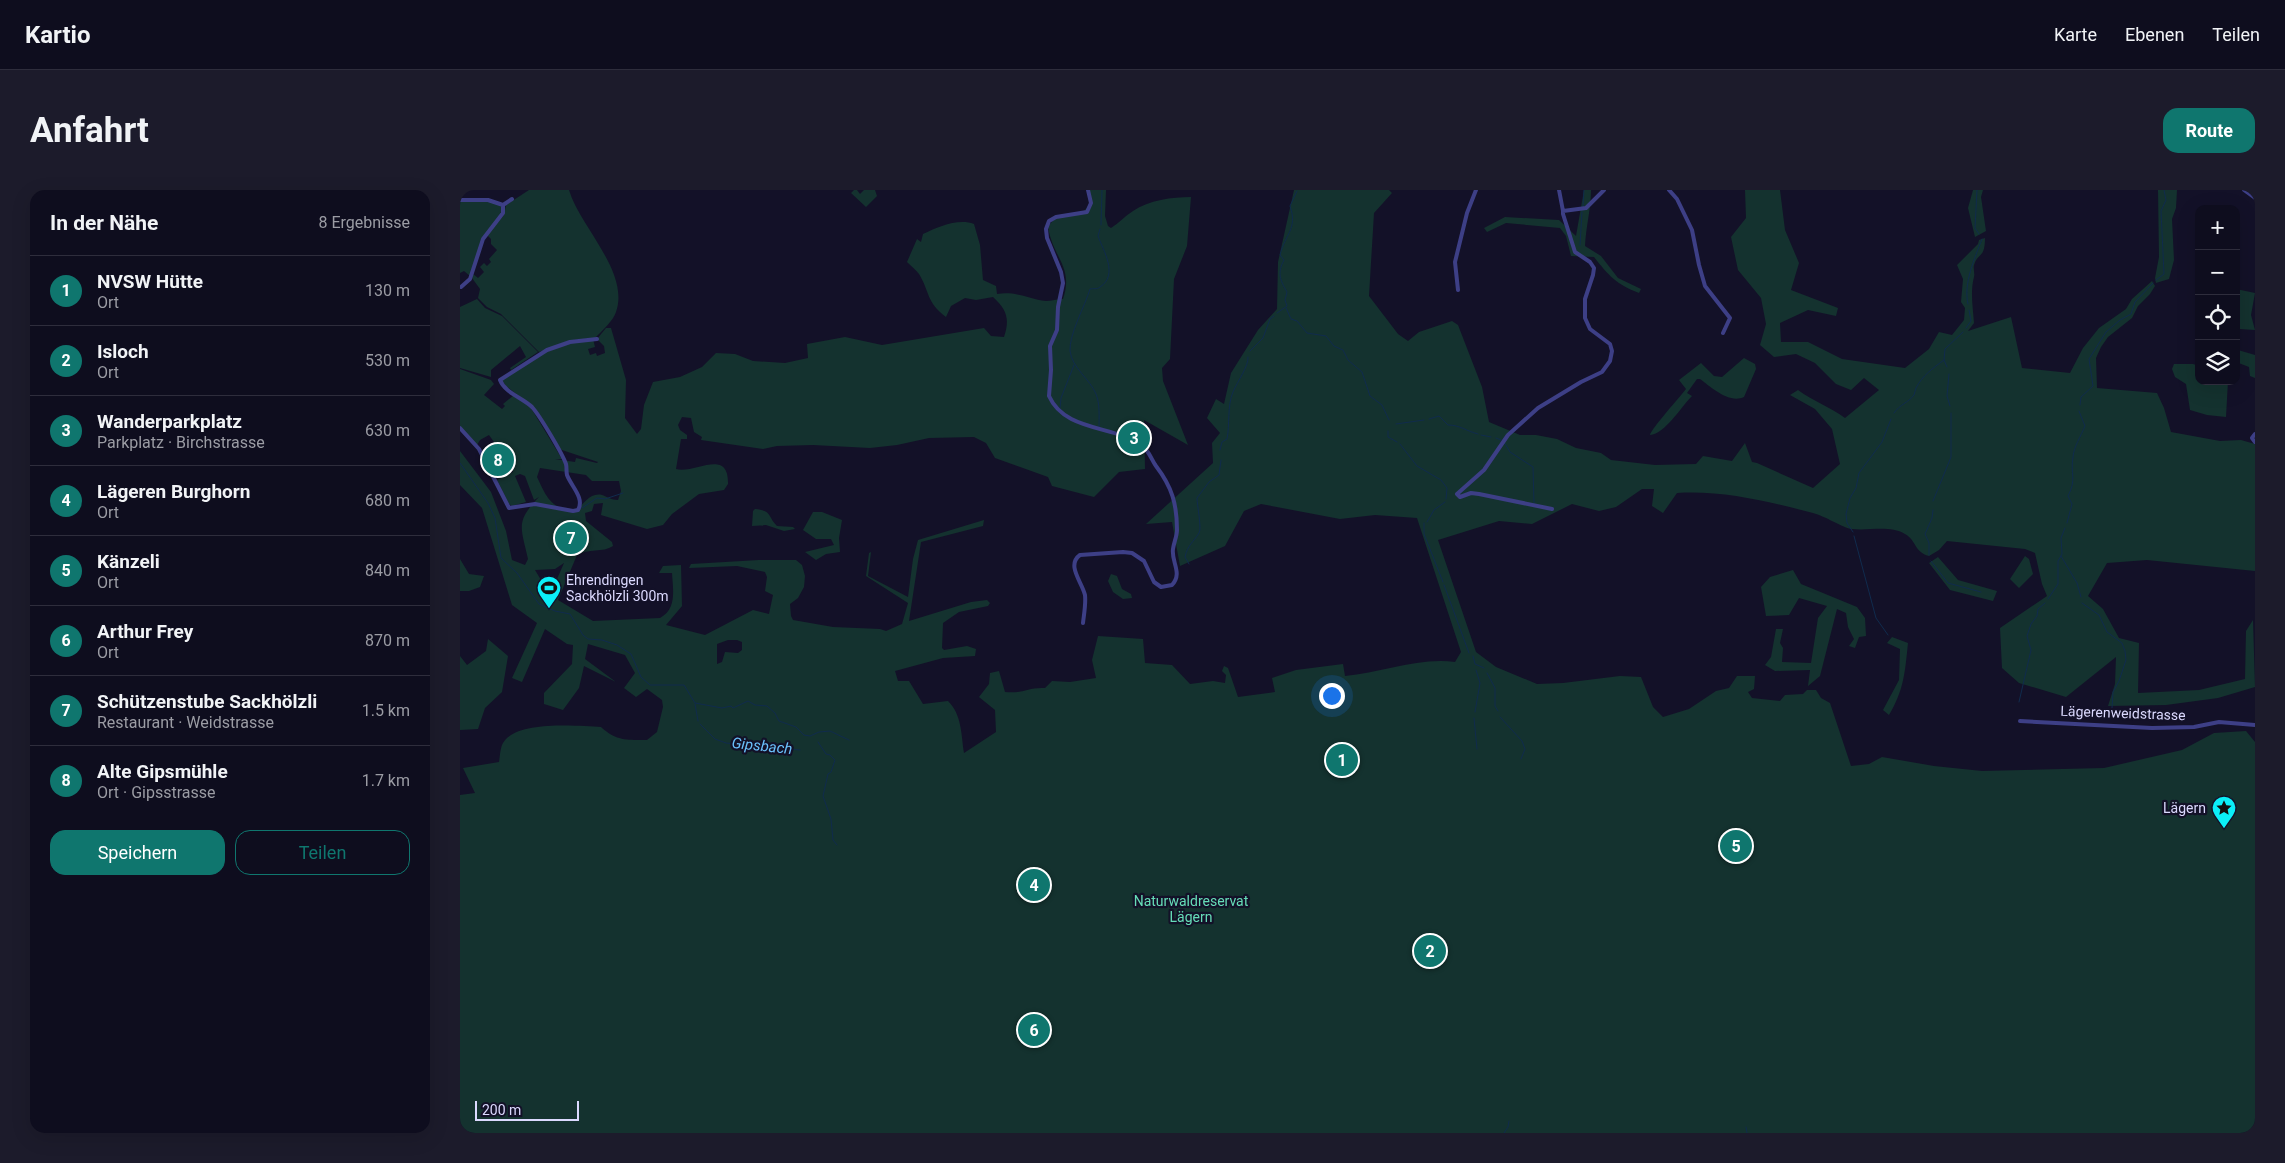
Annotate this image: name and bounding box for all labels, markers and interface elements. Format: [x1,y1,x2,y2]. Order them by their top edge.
text: Kartio [25,21,91,49]
text: Karte [2054,24,2097,45]
text: Ebenen [2125,24,2184,45]
text: Teilen [2212,24,2260,45]
button: Route [2163,108,2255,153]
text: Anfahrt [30,110,149,151]
map controls [2195,205,2240,385]
button: + [2195,205,2240,250]
text: In der Nähe [50,211,158,235]
text: 8 Ergebnisse [318,213,410,232]
button: − [2195,250,2240,295]
text: NVSW Hütte [97,270,203,293]
text: 1 [61,281,71,300]
text: 130 m [365,281,410,300]
text: Ort [97,293,119,312]
button: locate [2195,295,2240,340]
text: Isloch [97,340,149,363]
button: layers [2195,340,2240,385]
text: 2 [61,351,71,370]
text: 530 m [365,351,410,370]
text: Ort [97,363,119,382]
text: Wanderparkplatz [97,410,242,433]
pin: 3 [1118,419,1150,457]
text: 3 [61,421,71,440]
text: 630 m [365,421,410,440]
text: Parkplatz · Birchstrasse [97,433,265,452]
pin: 8 [482,441,514,479]
text: Lägeren Burghorn [97,480,250,503]
text: 4 [61,491,71,510]
text: 680 m [365,491,410,510]
text: Ort [97,503,119,522]
pin: 7 [555,519,587,557]
text: Känzeli [97,550,160,573]
text: 5 [61,561,71,580]
text: 840 m [365,561,410,580]
place label: Ehrendingen Sackhölzli 300m [566,572,669,604]
text: Ort [97,573,119,592]
sports icon: Ehrendingen Sackhölzli 300m [536,575,562,609]
text: Arthur Frey [97,620,193,643]
text: 6 [61,631,71,650]
text: 870 m [365,631,410,650]
text: Ort [97,643,119,662]
your location [1319,683,1345,709]
text: Schützenstube Sackhölzli [97,690,317,713]
text: 7 [61,701,71,720]
text: 1.5 km [362,701,410,720]
street label: Lägerenweidstrasse [2060,703,2186,723]
text: Restaurant · Weidstrasse [97,713,274,732]
water label: Gipsbach [731,734,793,758]
pin: 1 [1326,741,1358,779]
text: Alte Gipsmühle [97,760,228,783]
text: 8 [61,771,71,790]
text: 1.7 km [362,771,410,790]
text: Ort · Gipsstrasse [97,783,216,802]
place icon: Lägern [2211,795,2237,829]
place label: Lägern [2163,800,2206,816]
pin: 5 [1720,827,1752,865]
button: Speichern [50,830,225,875]
button: Teilen [235,830,410,875]
pin: 4 [1018,866,1050,904]
park label: Naturwaldreservat Lägern [1134,893,1249,925]
pin: 2 [1414,932,1446,970]
pin: 6 [1018,1011,1050,1049]
scale bar [475,1098,579,1121]
text: 200 m [482,1102,521,1118]

